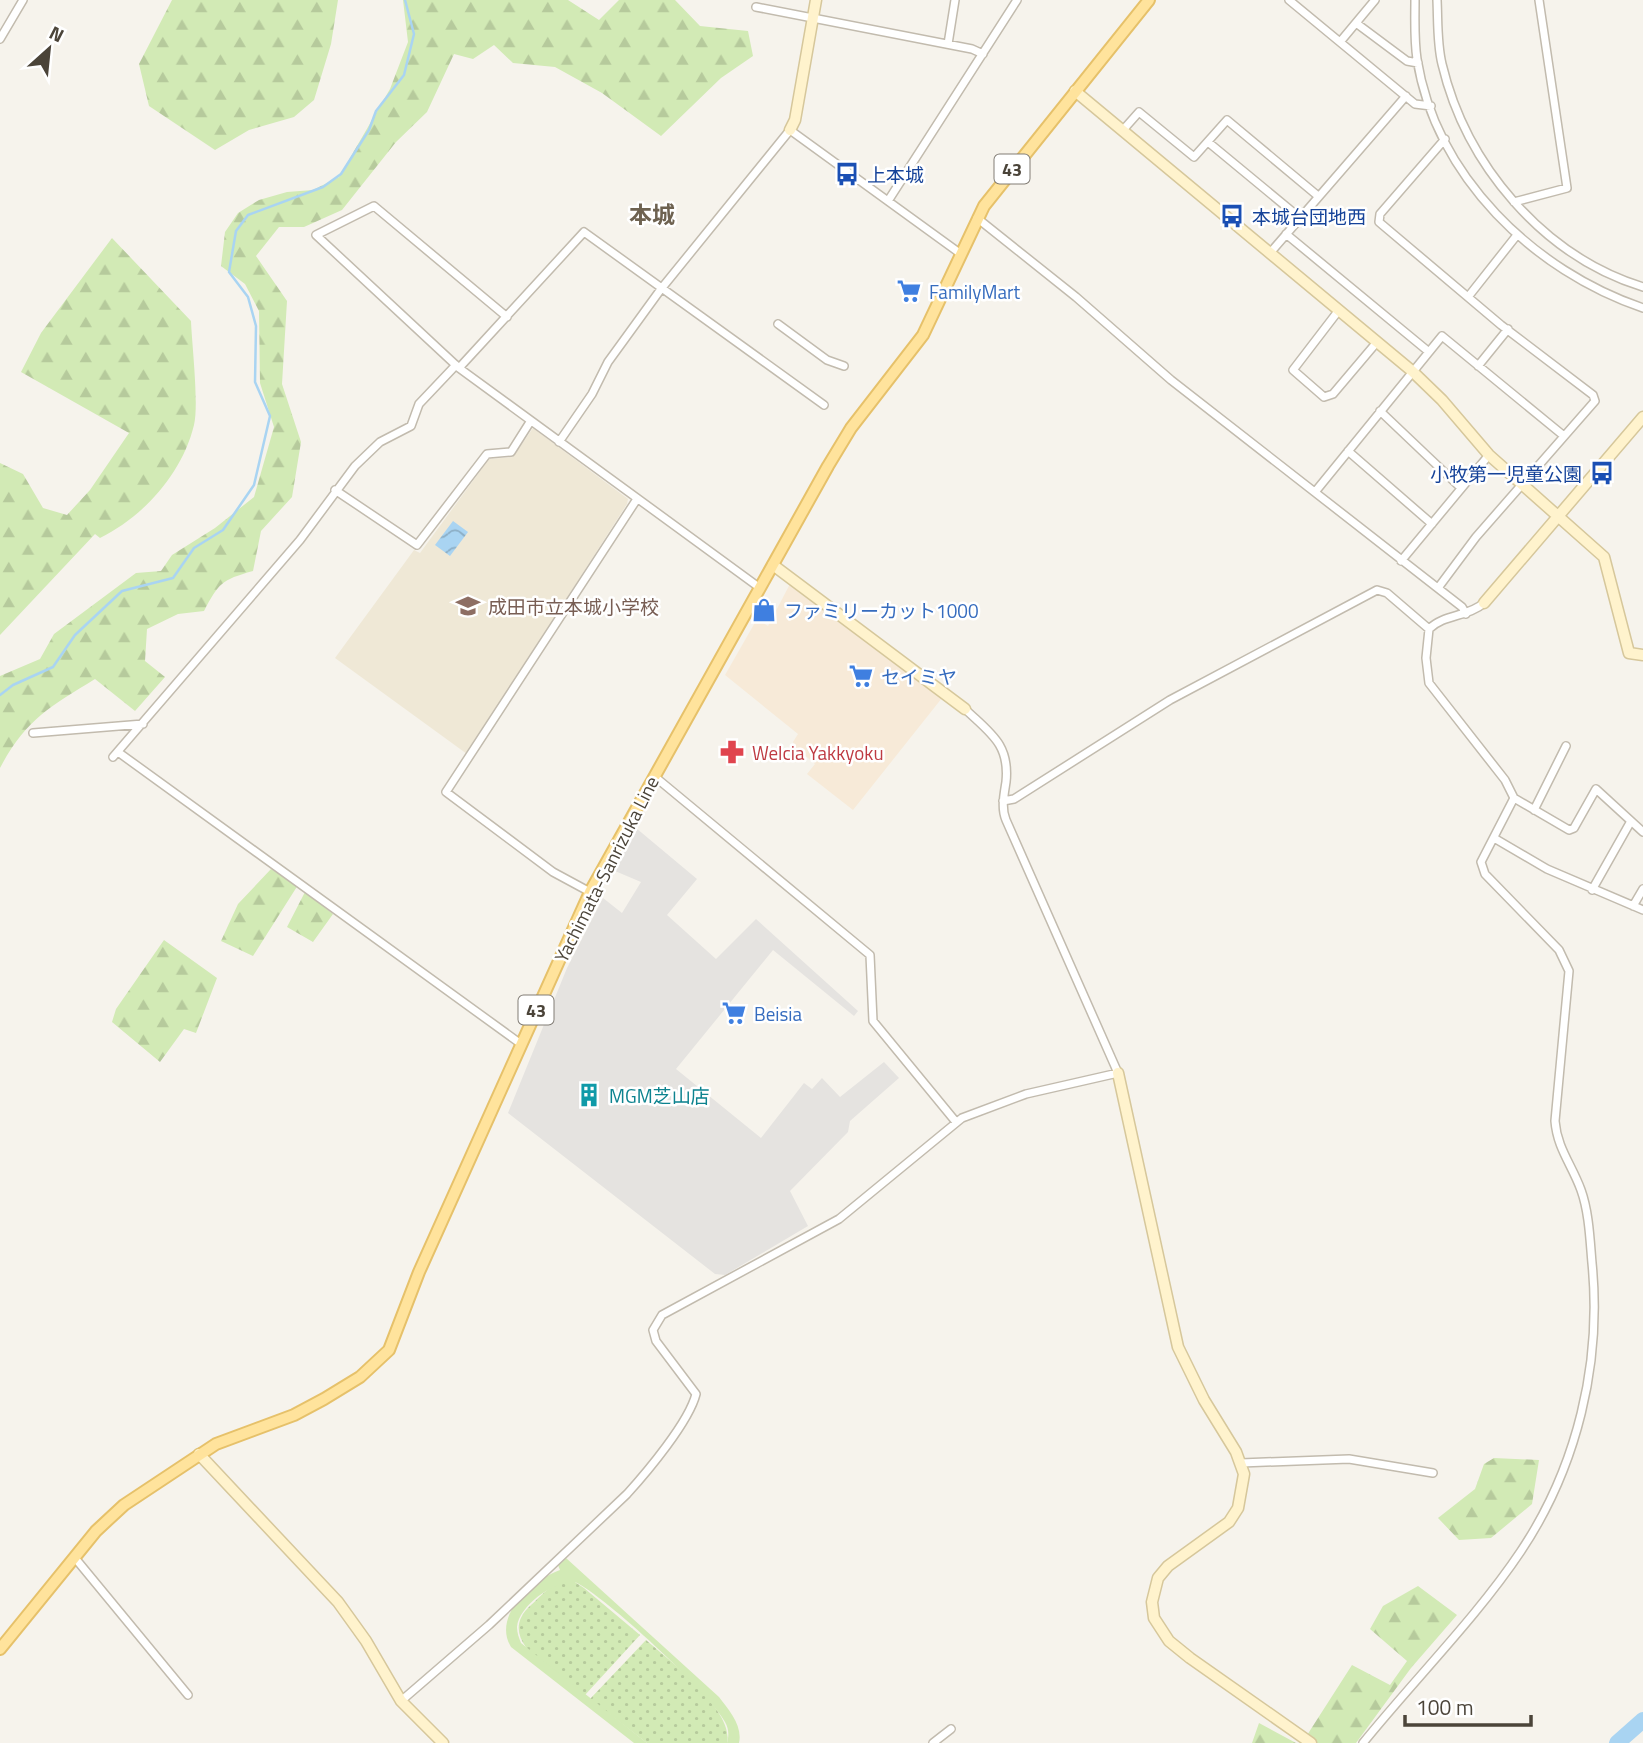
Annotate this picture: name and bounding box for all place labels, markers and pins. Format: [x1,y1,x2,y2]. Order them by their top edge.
bus stop icon: 上本城 [833,160,861,188]
place label: 上本城 [867,160,924,189]
bus stop icon: 本城台団地西 [1218,202,1246,230]
place label: 本城台団地西 [1252,202,1366,231]
supermarket icon: FamilyMart [895,277,923,305]
place label: FamilyMart [929,277,1021,306]
place label: 小牧第一児童公園 [1430,459,1582,488]
bus stop icon: 小牧第一児童公園 [1588,459,1616,487]
school or university icon: 成田市立本城小学校 [454,592,482,620]
place label: 成田市立本城小学校 [488,592,659,621]
shop icon: ファミリーカット1000 [750,596,778,624]
place label: ファミリーカット1000 [784,596,979,625]
supermarket icon: セイミヤ [847,662,875,690]
place label: セイミヤ [881,662,957,691]
pharmacy icon: Welcia Yakkyoku [718,738,746,766]
place label: Welcia Yakkyoku [752,738,884,767]
supermarket icon: Beisia [720,999,748,1027]
place label: Beisia [754,999,802,1028]
building icon: MGM芝山店 [575,1081,603,1109]
place label: MGM芝山店 [609,1081,710,1110]

